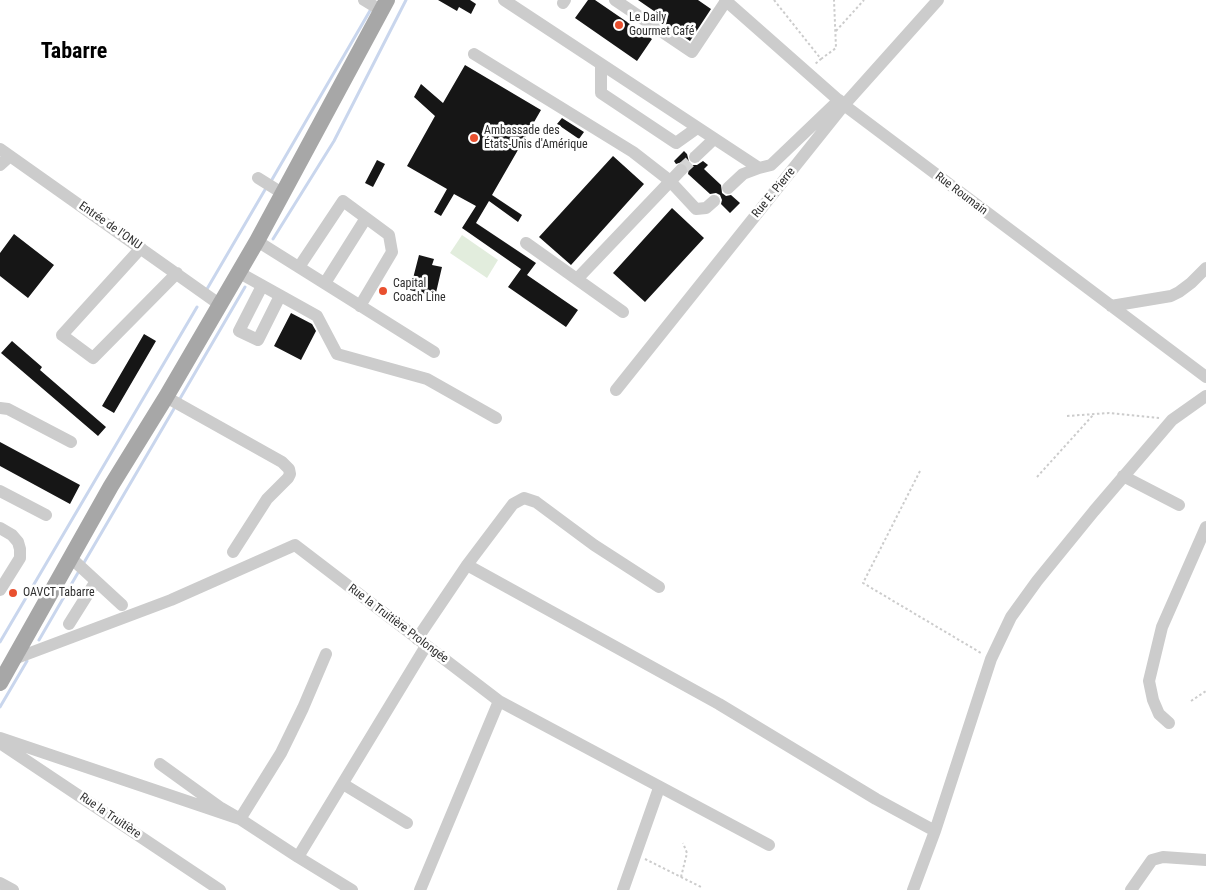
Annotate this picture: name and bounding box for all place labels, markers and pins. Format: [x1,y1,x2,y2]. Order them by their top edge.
place label: Le Daily Gourmet Café [629,11,694,39]
marker: Le Daily Gourmet Café [613,19,625,31]
place label: Ambassade des États-Unis d'Amérique [484,124,588,152]
marker: Ambassade des États-Unis d'Amérique [468,132,480,144]
place label: Capital Coach Line [393,277,446,305]
marker: Capital Coach Line [377,285,389,297]
place label: OAVCT Tabarre [23,586,95,600]
marker: OAVCT Tabarre [7,587,19,599]

